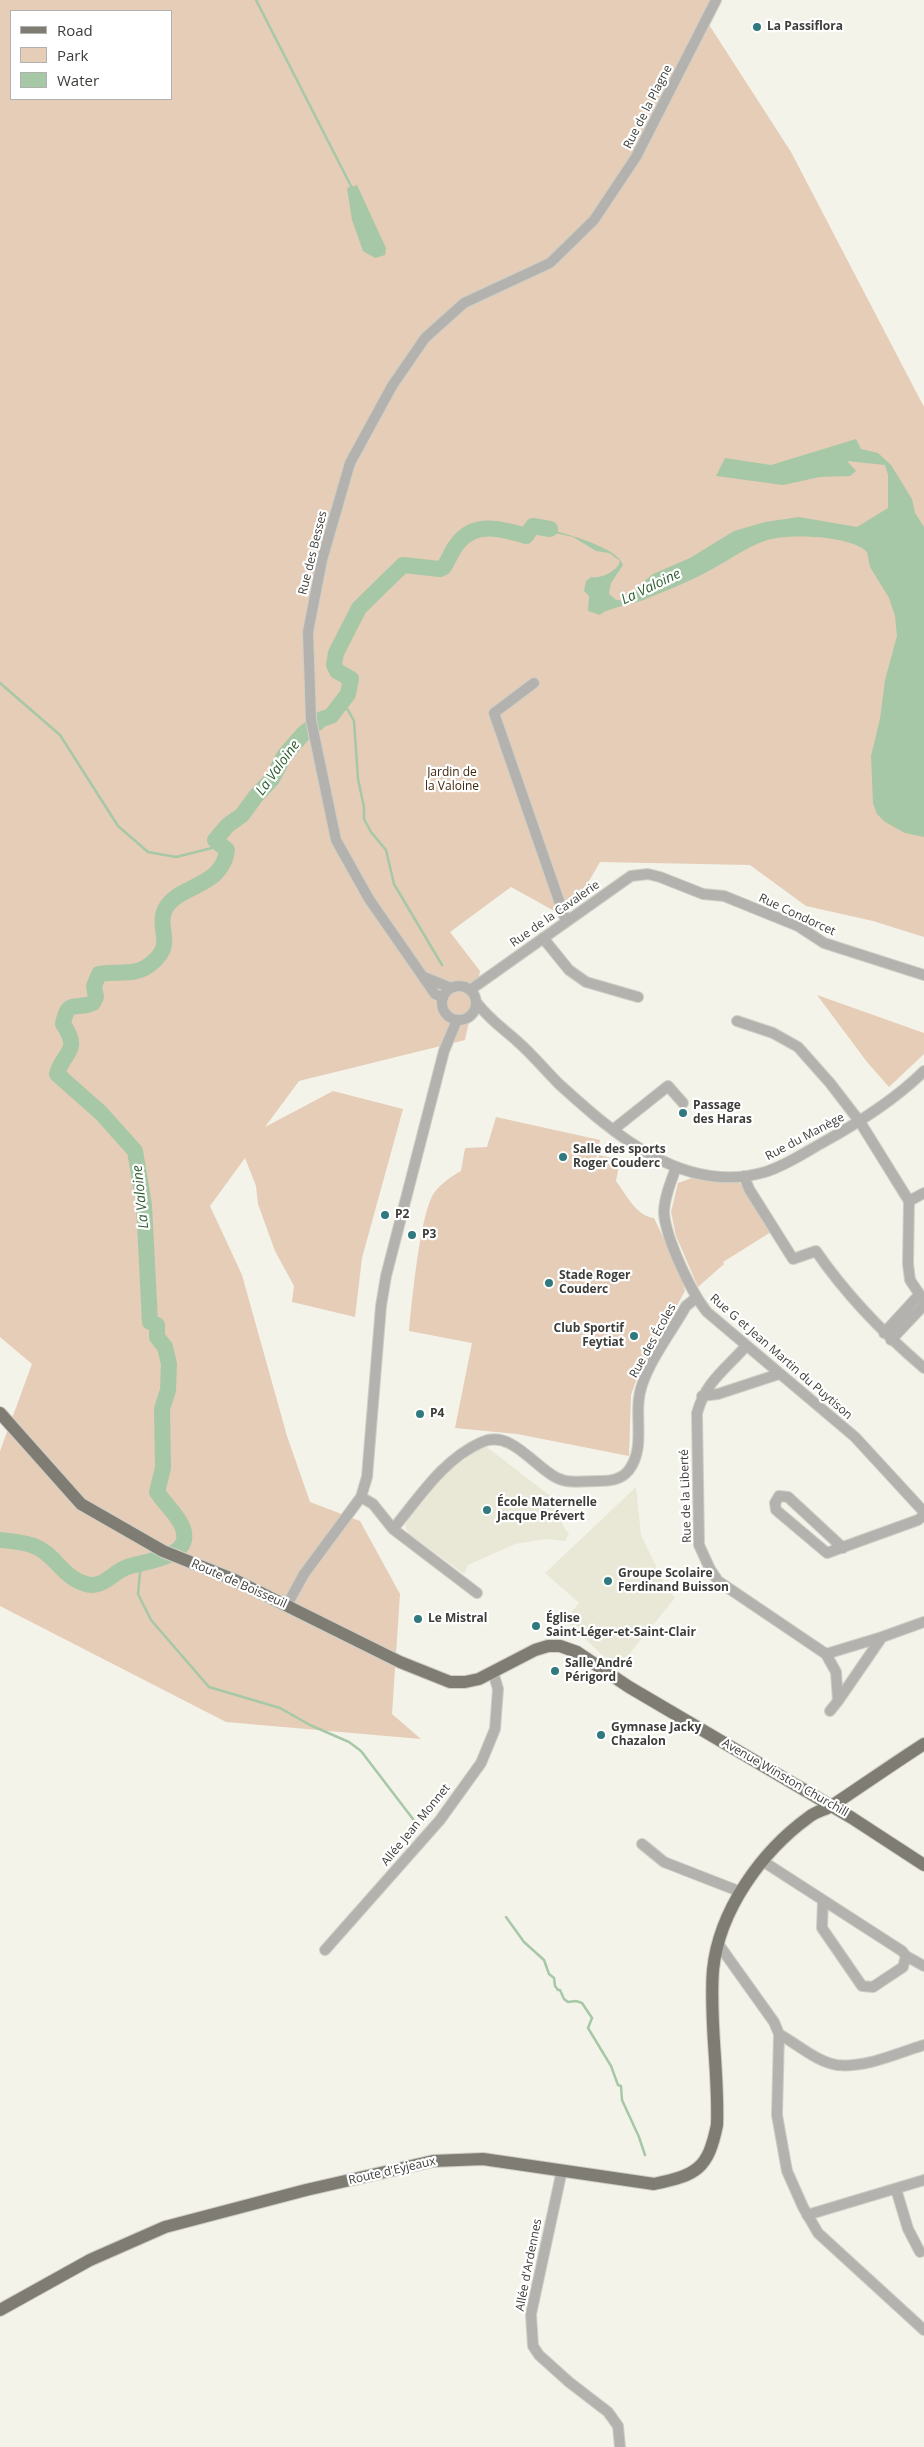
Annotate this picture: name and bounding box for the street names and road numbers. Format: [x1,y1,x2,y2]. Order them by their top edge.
street label: Rue de la Plagne [621,63,675,151]
street label: Rue des Besses [296,510,330,596]
street label: Rue de la Cavalerie [507,878,603,950]
street label: Rue Condorcet [756,891,838,939]
street label: Rue du Manège [763,1110,847,1164]
street label: Rue G et Jean Martin du Puytison [707,1291,855,1423]
street label: Rue des Écoles [627,1301,679,1381]
street label: Rue de la Liberté [677,1449,695,1543]
street label: Route de Boisseuil [189,1556,289,1612]
street label: Avenue Winston Churchill [719,1736,851,1820]
street label: Allée Jean Monnet [379,1781,453,1869]
street label: Route d'Eyjeaux [347,2154,437,2188]
street label: Allée d'Ardennes [513,2218,545,2312]

